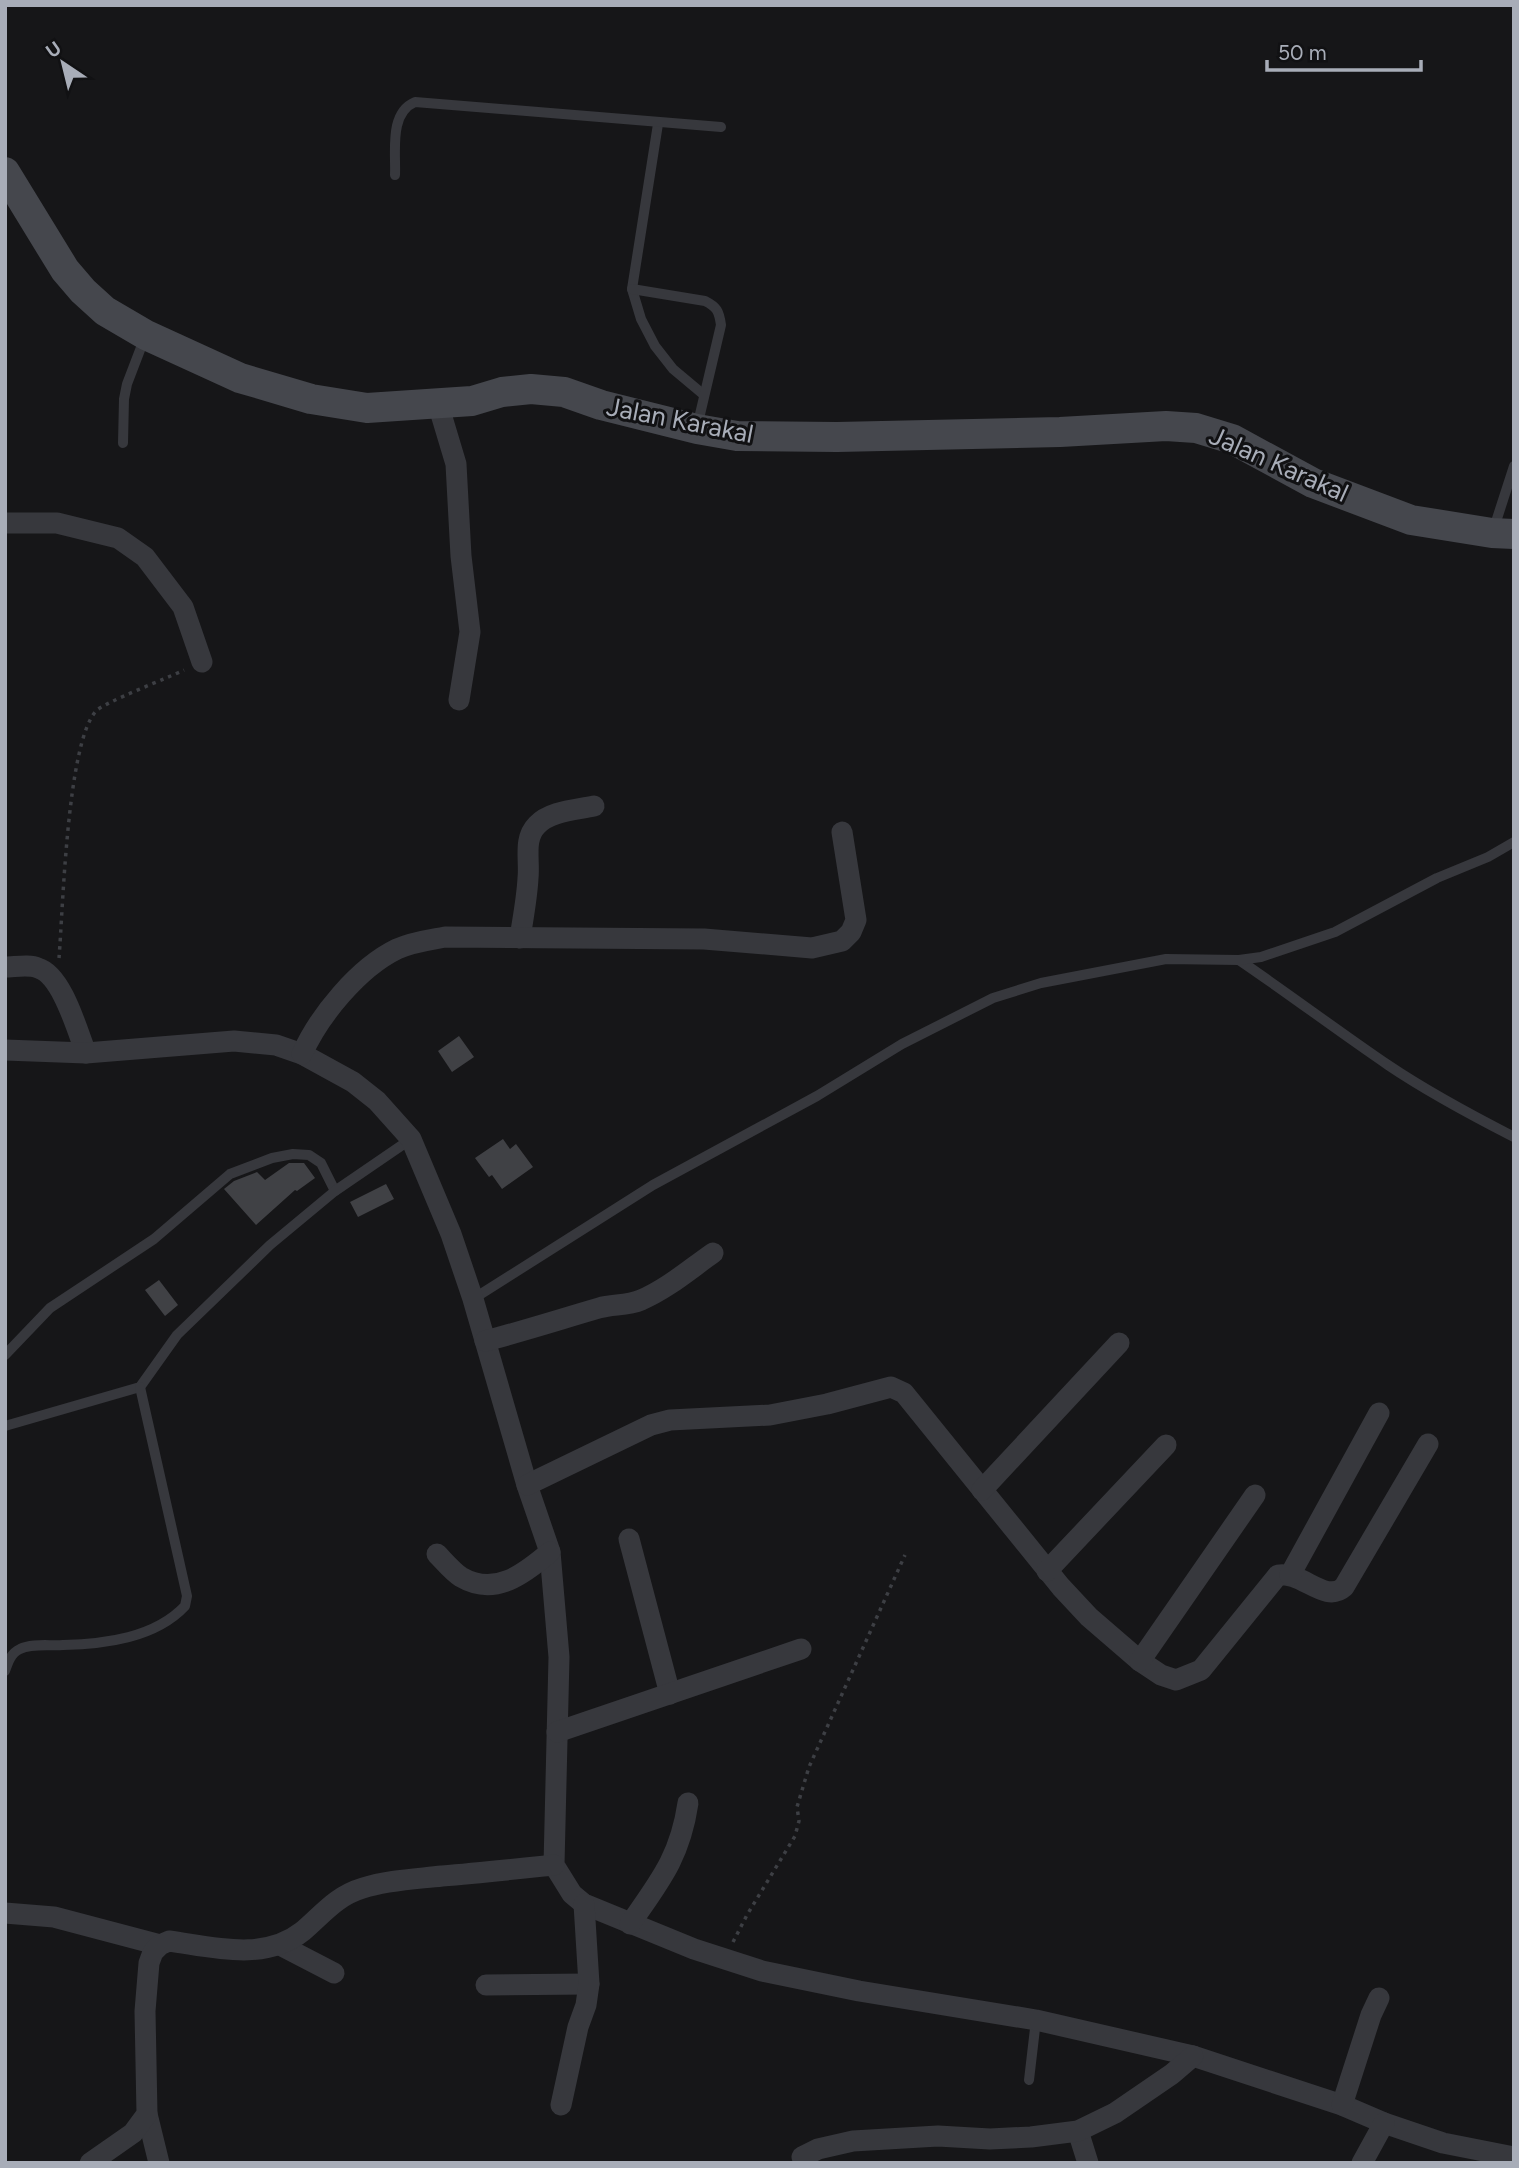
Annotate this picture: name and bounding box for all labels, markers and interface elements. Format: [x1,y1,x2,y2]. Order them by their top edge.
north arrow [28,28,98,98]
scale bar [1267,28,1421,72]
text: U [41,36,66,63]
text: 50 m [1278,40,1327,65]
street label: Jalan Karakal [604,390,756,450]
street label: Jalan Karakal [1205,419,1353,509]

